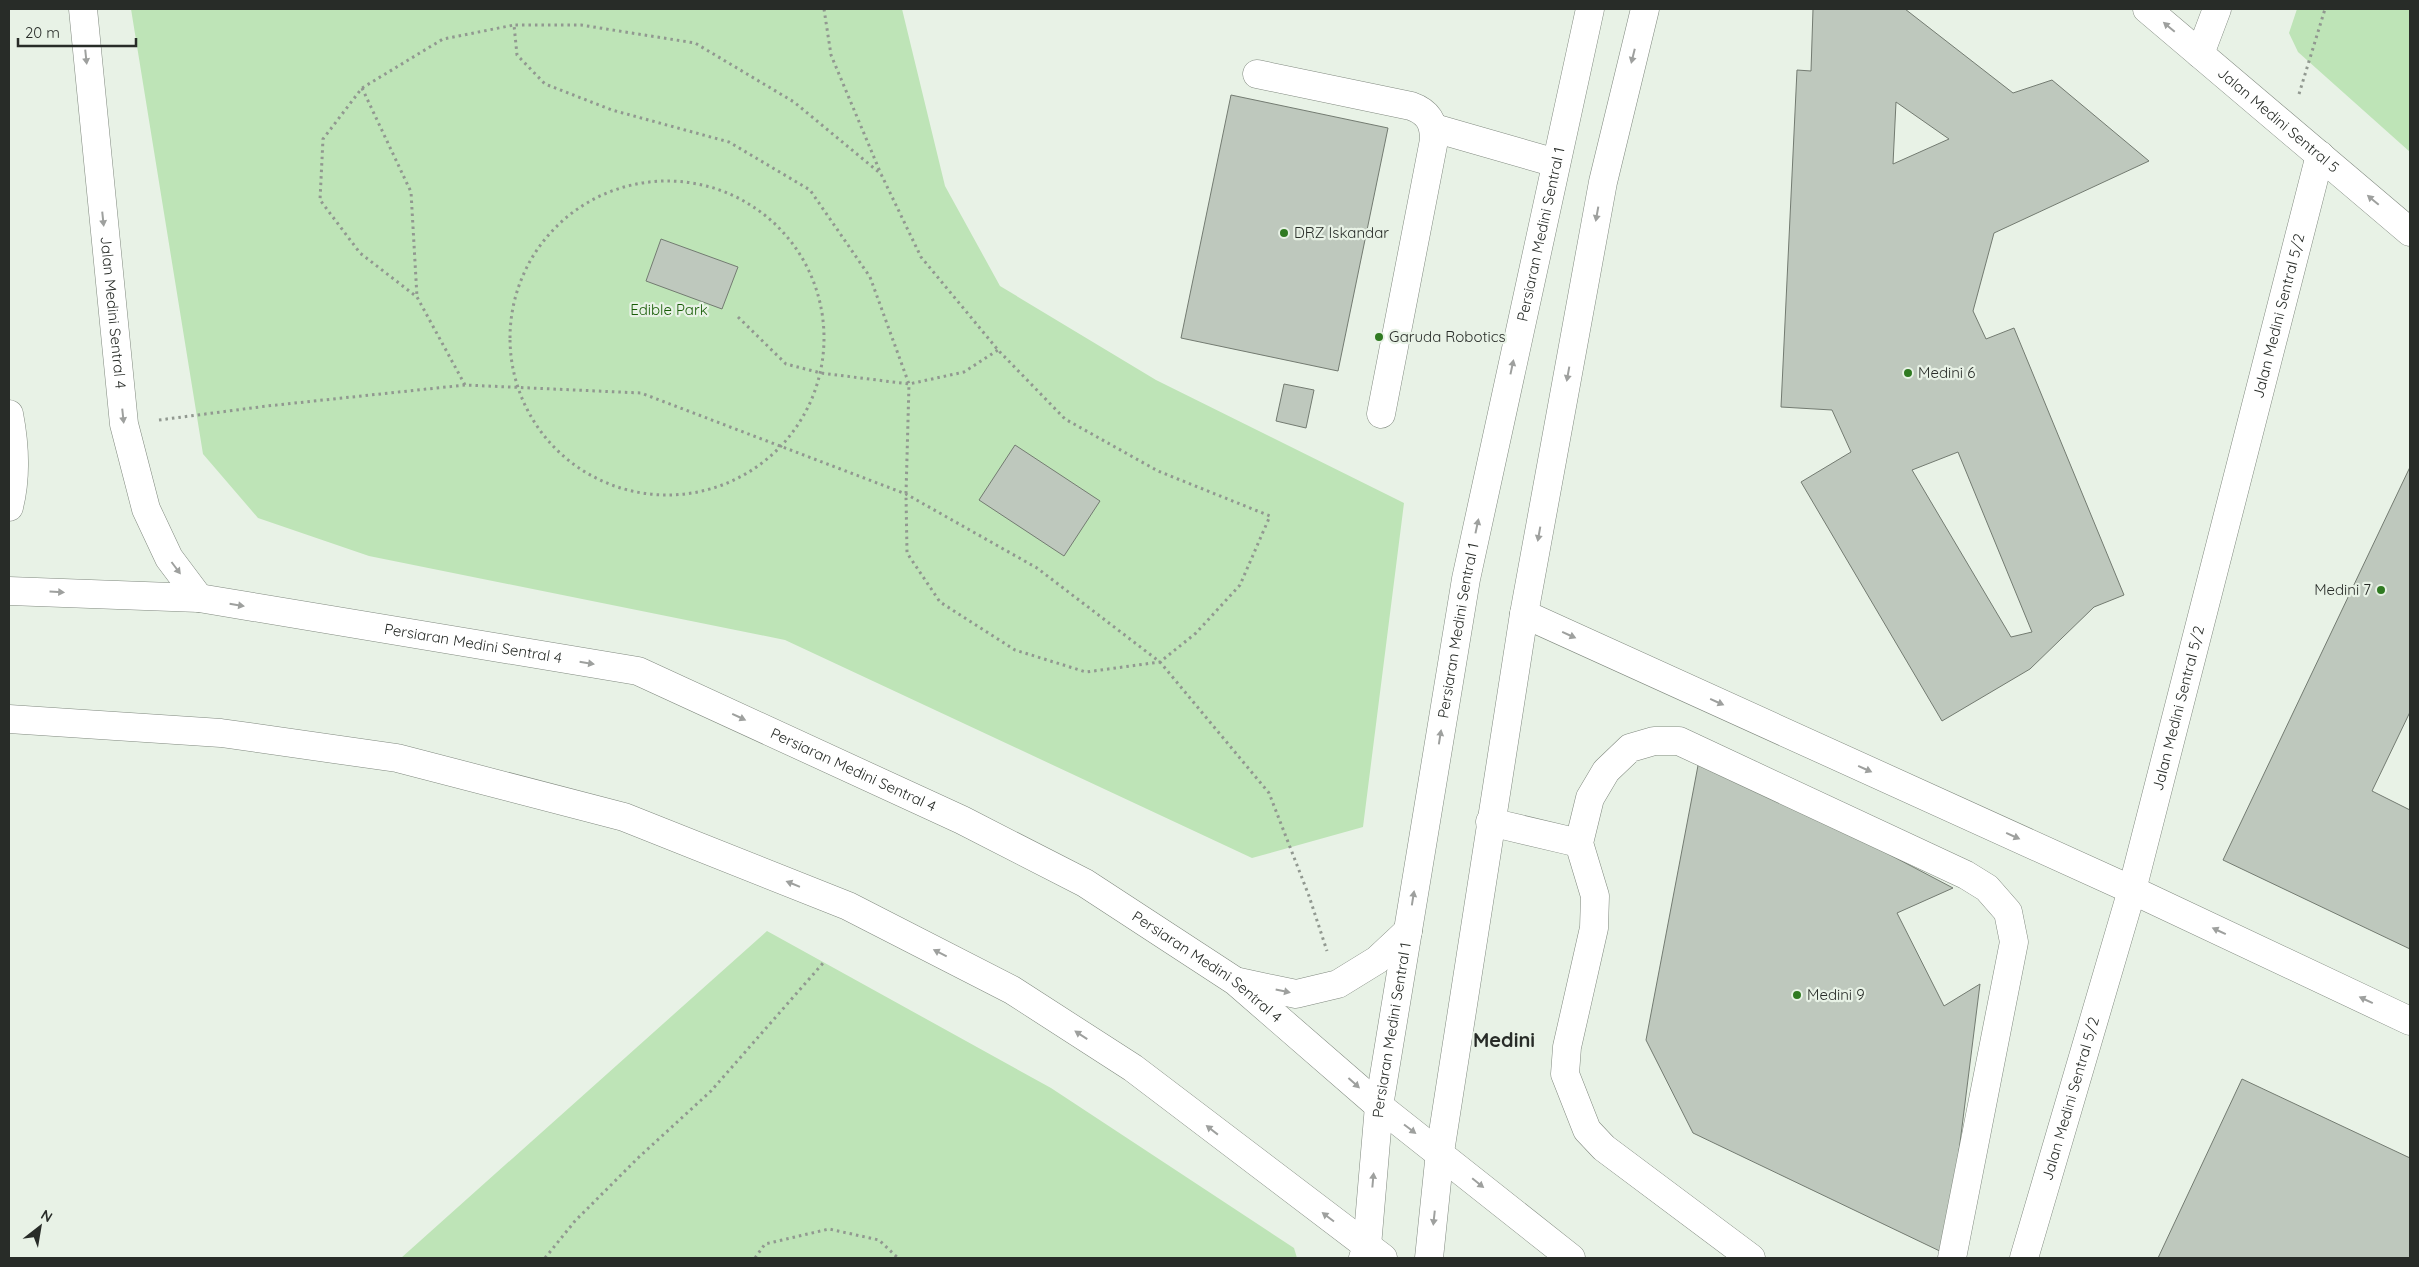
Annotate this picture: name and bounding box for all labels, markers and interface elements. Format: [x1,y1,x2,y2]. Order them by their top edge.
scale bar [18,15,135,47]
one-way arrow [2163,22,2176,33]
text: 20 m [25,23,60,42]
one-way arrow [1629,49,1637,64]
one-way arrow [83,50,91,66]
street label: Jalan Medini Sentral 5 [2214,63,2343,177]
street label: Persiaran Medini Sentral 1 [1512,145,1569,323]
one-way arrow [2367,195,2380,206]
one-way arrow [1593,207,1601,222]
one-way arrow [99,211,107,227]
place label: DRZ Iskandar [1294,223,1389,242]
marker: DRZ Iskandar [1278,227,1290,239]
street label: Jalan Medini Sentral 5/2 [2248,231,2309,400]
street label: Jalan Medini Sentral 4 [97,235,130,390]
park label: Edible Park [630,300,708,319]
place label: Garuda Robotics [1389,327,1506,346]
marker: Garuda Robotics [1373,331,1385,343]
one-way arrow [1508,359,1516,374]
place label: Medini 6 [1918,363,1975,382]
one-way arrow [1563,367,1571,383]
marker: Medini 6 [1902,367,1914,379]
one-way arrow [119,408,127,424]
one-way arrow [1474,517,1482,533]
one-way arrow [1534,527,1542,543]
street label: Persiaran Medini Sentral 1 [1433,541,1483,720]
one-way arrow [171,561,181,575]
place label: Medini 7 [2314,580,2371,599]
marker: Medini 7 [2375,584,2387,596]
one-way arrow [50,588,66,596]
one-way arrow [229,601,245,609]
street label: Persiaran Medini Sentral 4 [383,619,564,667]
street label: Jalan Medini Sentral 5/2 [2148,624,2208,793]
one-way arrow [1562,631,1576,639]
one-way arrow [579,659,595,667]
one-way arrow [1710,698,1724,706]
one-way arrow [732,714,746,722]
street label: Persiaran Medini Sentral 4 [768,723,939,816]
one-way arrow [1436,729,1444,745]
one-way arrow [1858,765,1872,773]
one-way arrow [2006,832,2020,840]
one-way arrow [786,880,800,888]
one-way arrow [1410,889,1418,905]
street label: Persiaran Medini Sentral 4 [1129,906,1286,1026]
one-way arrow [2212,927,2226,935]
street label: Persiaran Medini Sentral 1 [1368,941,1415,1119]
one-way arrow [933,949,947,957]
place label: Medini 9 [1807,985,1865,1004]
one-way arrow [1275,987,1291,995]
marker: Medini 9 [1791,989,1803,1001]
one-way arrow [2359,996,2373,1004]
street label: Jalan Medini Sentral 5/2 [2037,1015,2103,1183]
district label: Medini [1473,1027,1535,1052]
one-way arrow [1074,1030,1087,1039]
one-way arrow [1347,1077,1359,1089]
one-way arrow [1206,1124,1219,1135]
one-way arrow [1403,1124,1417,1134]
one-way arrow [1369,1172,1377,1188]
one-way arrow [1472,1177,1484,1188]
north arrow [15,1202,65,1252]
text: N [38,1205,56,1226]
one-way arrow [1429,1210,1437,1226]
one-way arrow [1321,1212,1335,1222]

